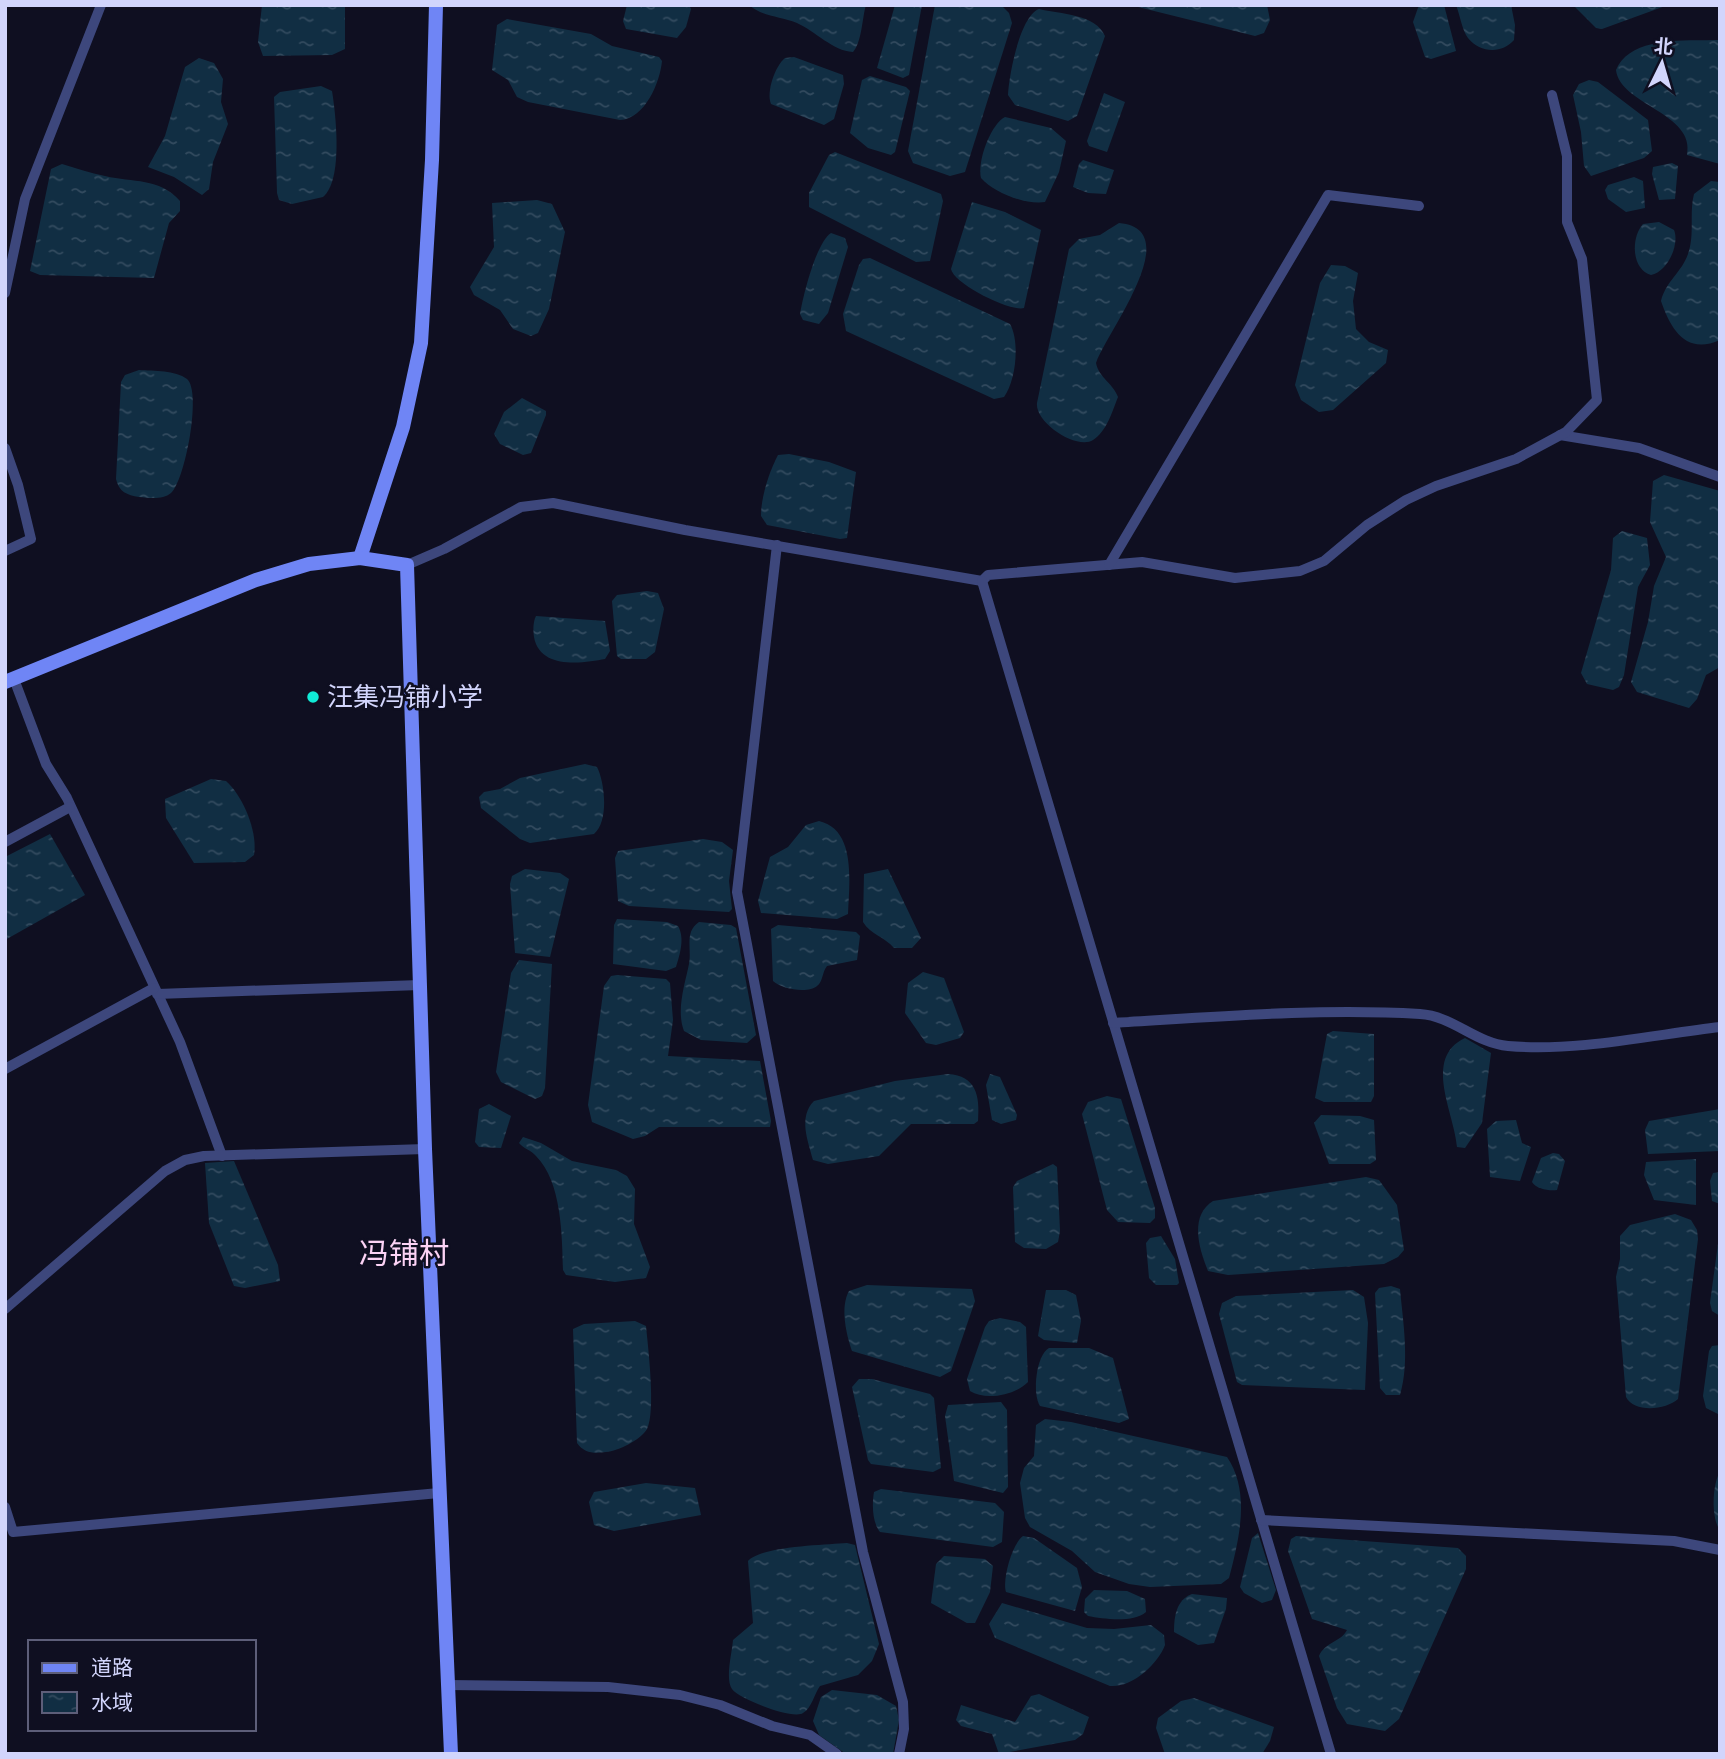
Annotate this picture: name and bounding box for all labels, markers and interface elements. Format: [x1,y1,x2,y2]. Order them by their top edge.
north arrow [1627,28,1697,98]
text: 北 [1653,35,1674,60]
place label: 汪集冯铺小学 [327,683,483,714]
marker: 汪集冯铺小学 [305,689,321,705]
district label: 冯铺村 [359,1237,449,1273]
legend [28,1640,256,1731]
text: 道路 [91,1656,133,1681]
text: 水域 [91,1691,133,1716]

